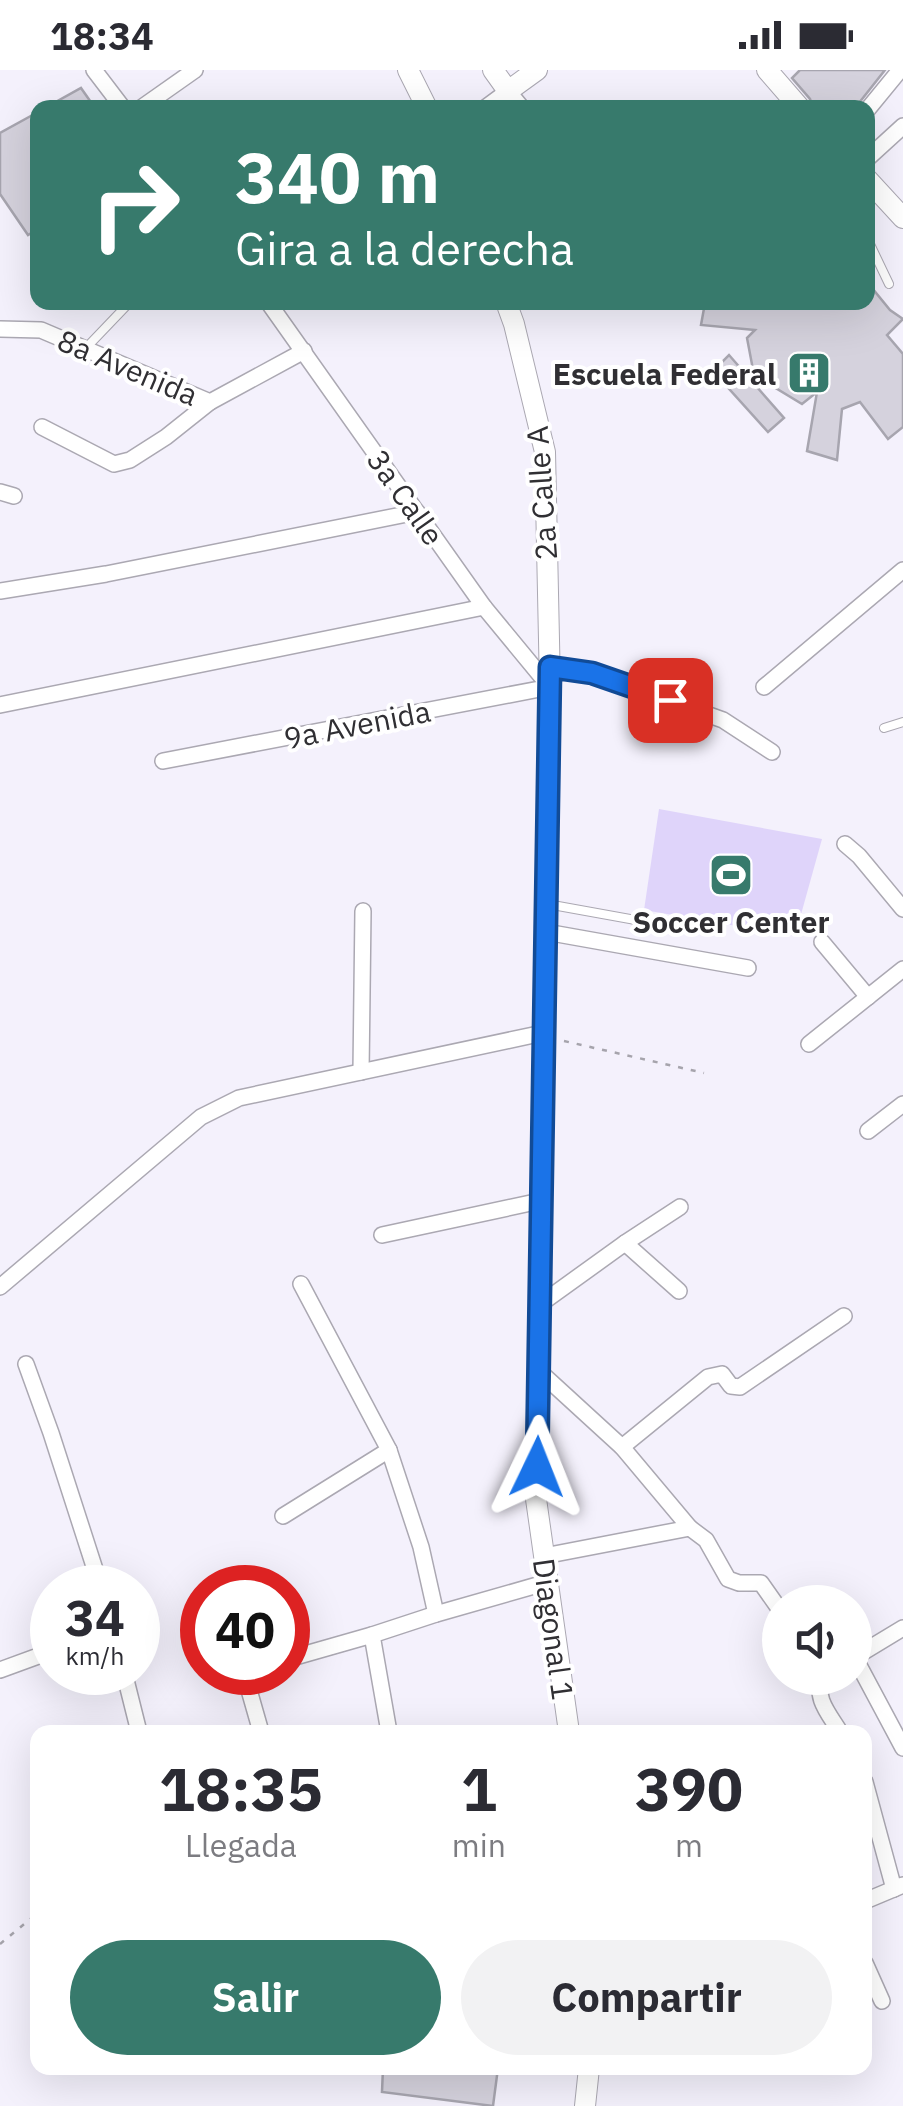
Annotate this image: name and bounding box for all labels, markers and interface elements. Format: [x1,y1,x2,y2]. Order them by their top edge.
text: 18:34 [50,11,154,60]
text: 340 m [235,131,440,222]
icon: right [70,140,200,270]
text: Gira a la derecha [235,219,574,277]
street label: 8a Avenida [52,320,204,414]
building icon: Escuela Federal [786,350,832,396]
place label: Escuela Federal [553,354,776,393]
street label: 2a Calle A [517,424,565,562]
street label: 3a Calle [359,441,453,553]
pin [628,658,713,743]
icon: arrive [643,673,698,728]
street label: 9a Avenida [280,691,434,757]
sports icon: Soccer Center [708,852,754,898]
place label: Soccer Center [632,902,830,941]
position arrow [485,1415,589,1519]
street label: Diagonal 1 [525,1556,583,1702]
speed limit sign: 40 [180,1565,310,1695]
text: 34 [65,1585,125,1650]
map controls [762,1585,872,1695]
button: sound [762,1585,872,1695]
text: km/h [66,1639,124,1672]
text: 18:35 [159,1749,323,1828]
text: 1 [461,1749,497,1828]
text: 390 [635,1749,743,1828]
text: Llegada [185,1824,297,1866]
text: min [452,1824,506,1866]
text: m [675,1824,703,1866]
button: Salir [70,1940,441,2055]
button: Compartir [461,1940,832,2055]

